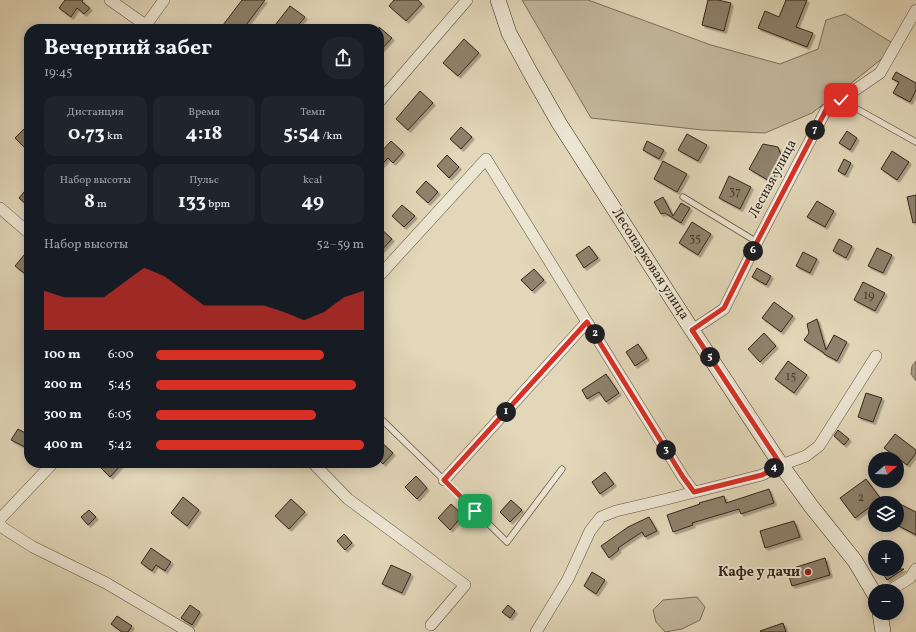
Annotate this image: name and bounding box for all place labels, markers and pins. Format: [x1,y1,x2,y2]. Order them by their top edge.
pin [824,83,858,117]
pin: 7 [805,120,825,140]
pin: 6 [743,241,763,261]
pin: 2 [585,324,605,344]
pin: 5 [700,347,720,367]
pin: 1 [496,402,516,422]
pin: 3 [656,440,676,460]
pin: 4 [764,458,784,478]
pin [458,494,492,528]
place label: Кафе у дачи [718,563,800,582]
marker: Кафе у дачи [803,567,813,577]

